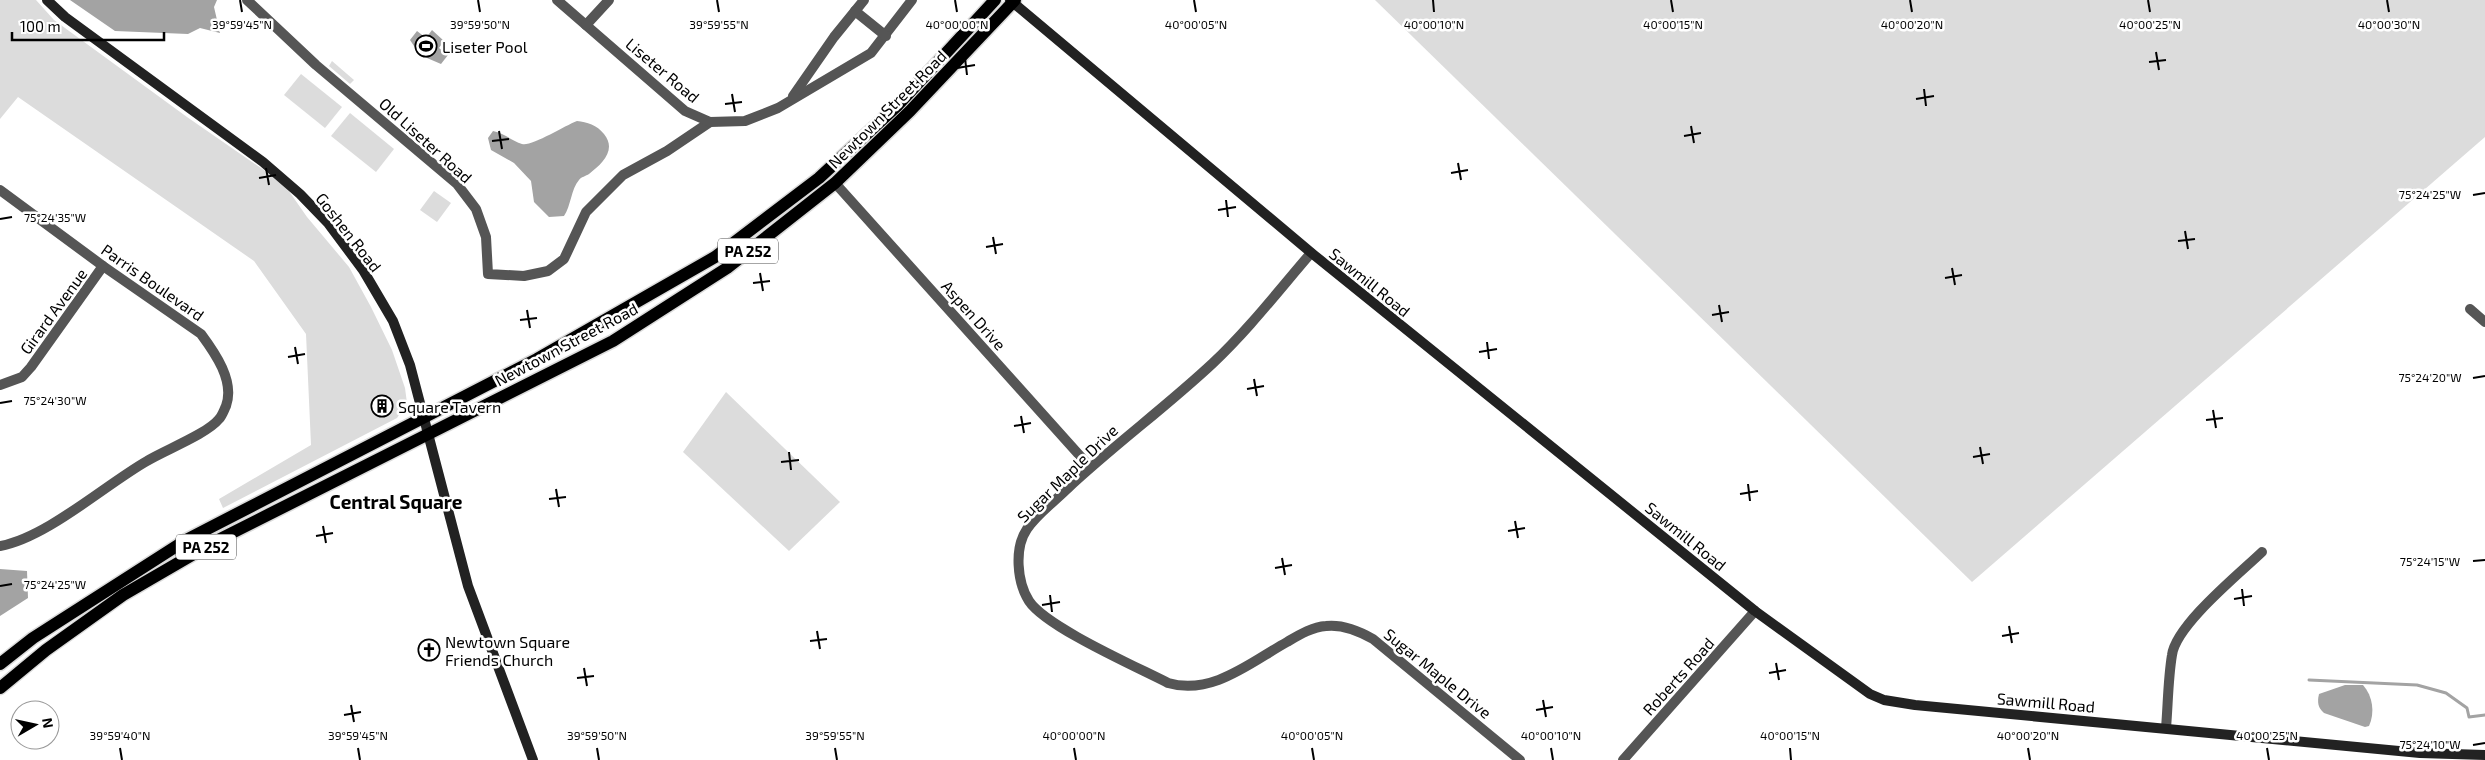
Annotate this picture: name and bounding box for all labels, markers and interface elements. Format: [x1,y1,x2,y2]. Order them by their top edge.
scale bar [12,10,165,42]
text: 100 m [20,17,61,35]
text: 39°59'45"N [212,17,272,31]
text: 39°59'50"N [450,17,510,31]
text: 39°59'55"N [689,17,749,31]
text: 40°00'00"N [925,17,989,31]
text: 40°00'05"N [1165,17,1227,31]
text: 40°00'10"N [1404,17,1464,31]
text: 40°00'15"N [1643,17,1703,31]
text: 40°00'20"N [1881,17,1943,31]
text: 40°00'25"N [2119,17,2181,31]
text: 40°00'30"N [2358,17,2420,31]
sports icon: Liseter Pool [414,34,438,58]
street label: Liseter Road [622,34,704,106]
place label: Liseter Pool [442,37,528,56]
street label: Newtown Street Road [824,46,950,172]
street label: Old Liseter Road [376,93,476,187]
text: 75°24'25"W [2399,187,2461,201]
street label: Goshen Road [312,189,386,275]
text: 75°24'35"W [24,210,86,224]
road number: PA 252 [718,238,778,264]
street label: Parris Boulevard [98,240,208,324]
street label: Sawmill Road [1326,244,1414,320]
street label: Girard Avenue [15,264,91,358]
street label: Aspen Drive [938,276,1010,354]
street label: Newtown Street Road [491,298,641,390]
text: 75°24'20"W [2398,370,2462,384]
text: 75°24'30"W [23,393,87,407]
building icon: Square Tavern [370,394,394,418]
place label: Square Tavern [398,397,501,416]
street label: Sugar Maple Drive [1013,420,1121,526]
district label: Central Square [329,490,463,513]
street label: Sawmill Road [1642,498,1730,574]
road number: PA 252 [176,534,236,560]
text: 75°24'15"W [2400,554,2460,568]
text: 75°24'25"W [24,577,86,591]
street label: Sugar Maple Drive [1381,624,1495,722]
place label: Newtown Square Friends Church [445,632,570,669]
street label: Roberts Road [1638,633,1718,719]
church icon: Newtown Square Friends Church [417,638,441,662]
street label: Sawmill Road [1996,688,2096,716]
north arrow [10,700,60,750]
text: N [39,717,58,729]
text: 39°59'40"N [90,728,150,742]
text: 39°59'45"N [328,728,388,742]
text: 39°59'50"N [567,728,627,742]
text: 39°59'55"N [805,728,865,742]
text: 40°00'00"N [1042,728,1106,742]
text: 40°00'05"N [1281,728,1343,742]
text: 40°00'10"N [1521,728,1581,742]
text: 40°00'15"N [1760,728,1820,742]
text: 40°00'20"N [1997,728,2059,742]
text: 40°00'25"N [2236,728,2298,742]
text: 75°24'10"W [2399,737,2461,751]

